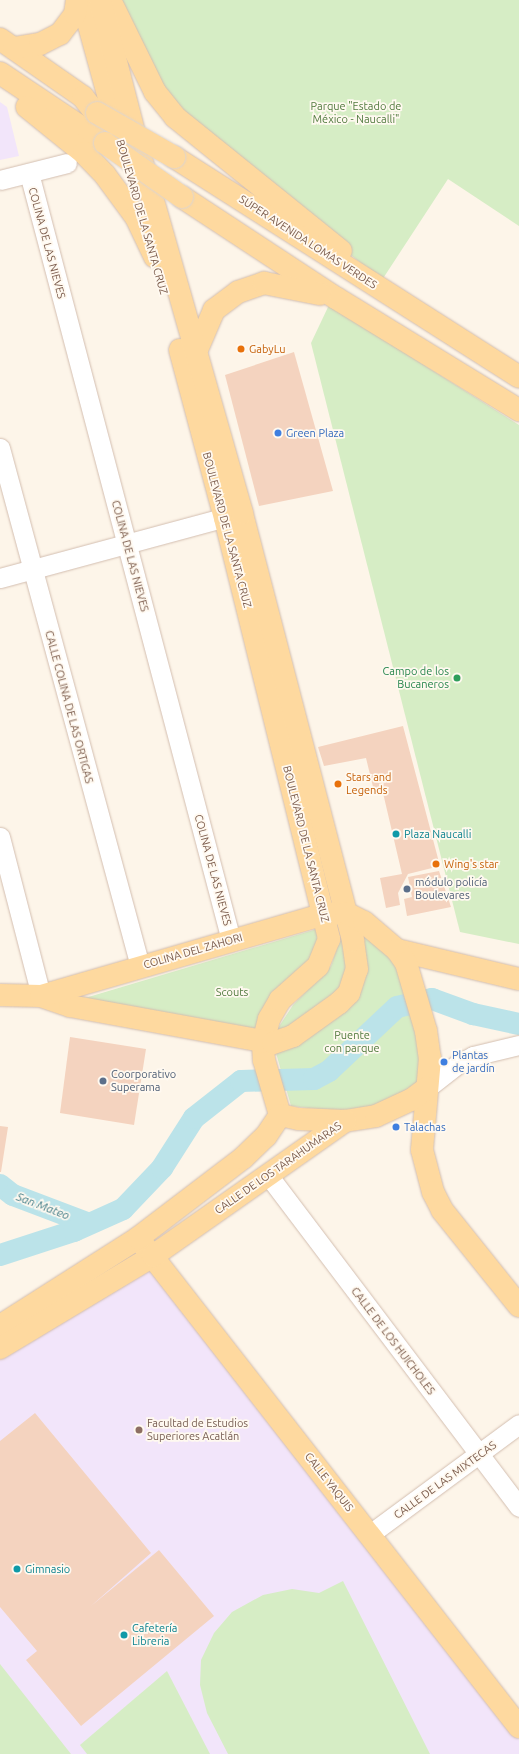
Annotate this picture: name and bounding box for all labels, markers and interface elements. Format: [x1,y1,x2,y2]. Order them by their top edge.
park label: Parque "Estado de México - Naucalli" [311,100,401,126]
street label: BOULEVARD DE LA SANTA CRUZ [113,138,171,296]
street label: COLINA DE LAS NIEVES [26,186,68,300]
street label: SÚPER AVENIDA LOMAS VERDES [237,192,379,292]
place label: GabyLu [249,342,286,356]
marker: GabyLu [236,344,246,354]
place label: Green Plaza [286,426,344,440]
marker: Green Plaza [273,428,283,438]
street label: BOULEVARD DE LA SANTA CRUZ [200,451,254,609]
street label: COLINA DE LAS NIEVES [109,499,151,613]
street label: CALLE COLINA DE LAS ORTIGAS [42,629,96,785]
place label: Campo de los Bucaneros [383,665,449,691]
marker: Campo de los Bucaneros [452,673,462,683]
street label: BOULEVARD DE LA SANTA CRUZ [280,764,332,924]
place label: Stars and Legends [346,771,392,797]
marker: Stars and Legends [333,779,343,789]
street label: COLINA DE LAS NIEVES [192,813,234,927]
place label: Plaza Naucalli [404,827,471,841]
marker: Plaza Naucalli [391,829,401,839]
place label: Wing's star [444,857,499,871]
marker: Wing's star [431,859,441,869]
place label: módulo policía Boulevares [415,876,487,902]
marker: módulo policía Boulevares [402,884,412,894]
street label: COLINA DEL ZAHORI [142,931,244,971]
park label: Scouts [216,985,248,999]
park label: Puente con parque [324,1029,380,1055]
place label: Plantas de jardín [452,1049,495,1075]
marker: Plantas de jardín [439,1057,449,1067]
place label: Coorporativo Superama [111,1068,176,1094]
marker: Coorporativo Superama [98,1076,108,1086]
street label: CALLE DE LOS TARAHUMARAS [212,1119,344,1217]
place label: Talachas [404,1120,446,1134]
marker: Talachas [391,1122,401,1132]
water label: San Mateo [14,1189,72,1223]
street label: CALLE DE LOS HUICHOLES [348,1285,438,1397]
place label: Facultad de Estudios Superiores Acatlán [147,1417,248,1443]
marker: Facultad de Estudios Superiores Acatlán [134,1425,144,1435]
street label: CALLE DE LAS MIXTECAS [391,1438,499,1522]
street label: CALLE YAQUIS [302,1450,356,1514]
place label: Gimnasio [25,1562,70,1576]
marker: Gimnasio [12,1564,22,1574]
place label: Cafetería Libreria [132,1622,178,1648]
marker: Cafetería Libreria [119,1630,129,1640]

